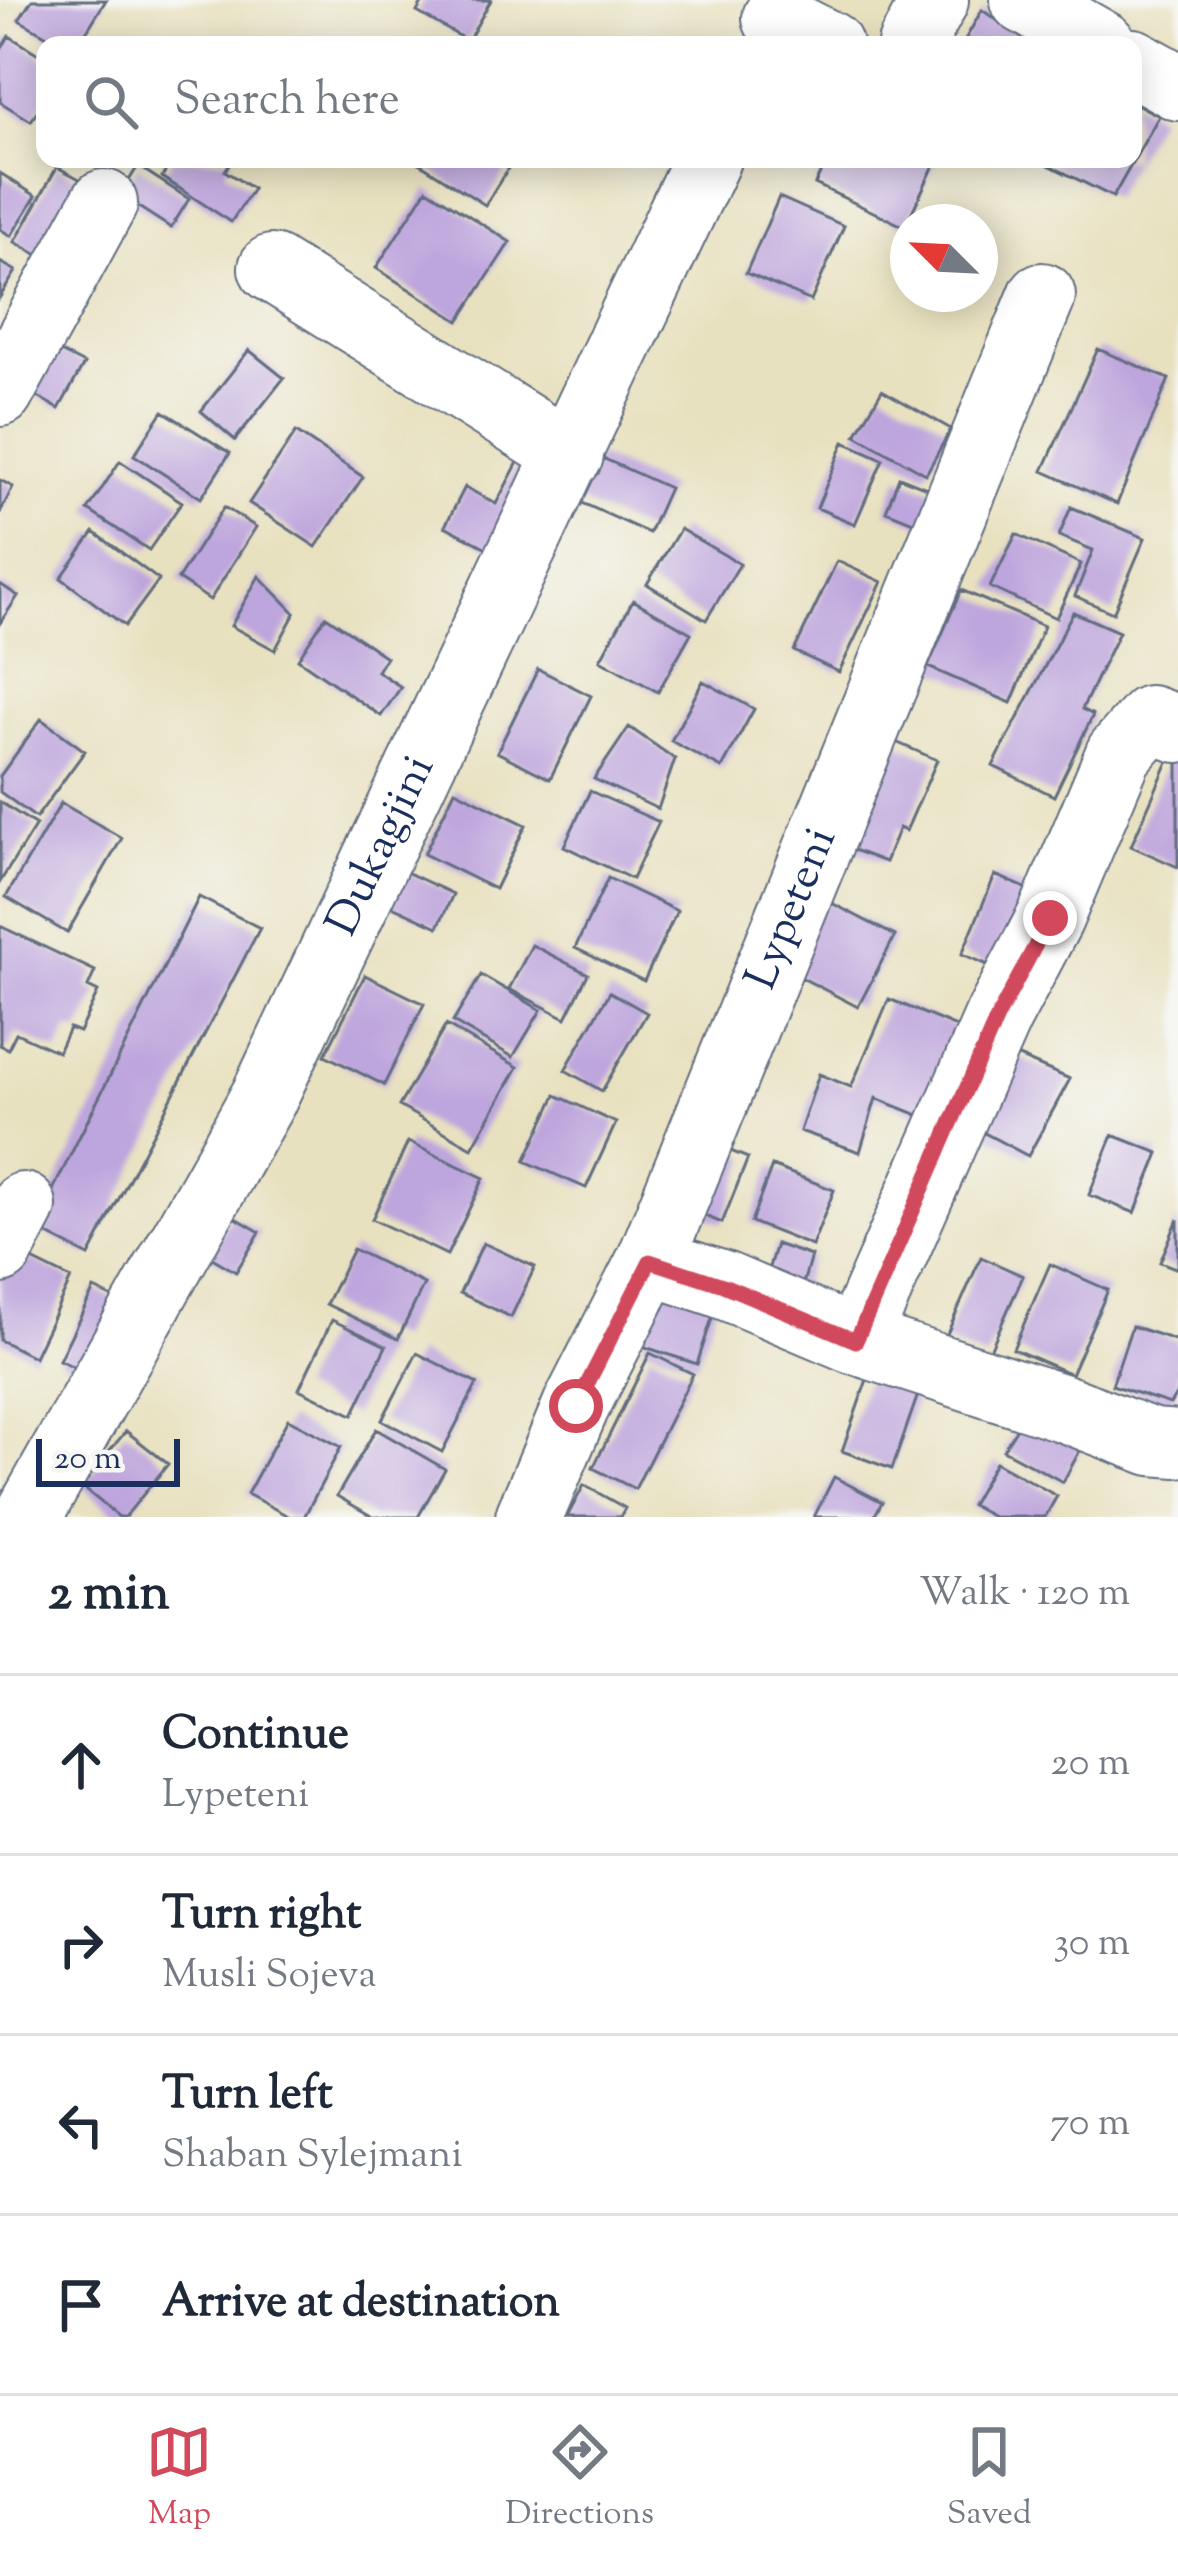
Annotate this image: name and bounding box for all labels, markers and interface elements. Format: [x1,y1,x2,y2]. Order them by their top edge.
search box [36,36,1142,168]
icon: search [78,69,144,135]
text: Search here [174,70,400,135]
north arrow [890,204,998,312]
street label: Dukagjini [312,745,453,947]
street label: Lypeteni [731,818,855,1000]
route end [1023,891,1077,945]
route start [549,1379,603,1433]
scale bar [36,1433,180,1486]
text: 20 m [54,1436,121,1484]
text: 2 min [48,1559,170,1632]
text: Walk · 120 m [919,1567,1130,1623]
text: Continue [162,1704,349,1769]
icon: ahead [48,1732,114,1798]
text: 20 m [1051,1737,1130,1793]
text: Lypeteni [162,1769,309,1825]
text: Turn right [162,1884,361,1949]
icon: right [48,1912,114,1978]
text: 30 m [1053,1917,1130,1973]
text: Musli Sojeva [162,1949,376,2005]
text: Turn left [162,2064,333,2129]
icon: left [48,2092,114,2158]
text: 70 m [1050,2097,1130,2153]
text: Shaban Sylejmani [162,2129,462,2185]
icon: arrive [48,2272,114,2338]
text: Arrive at destination [162,2272,560,2337]
tab: Map [146,2419,212,2539]
tab: Directions [505,2419,654,2539]
tab: Saved [947,2419,1032,2539]

